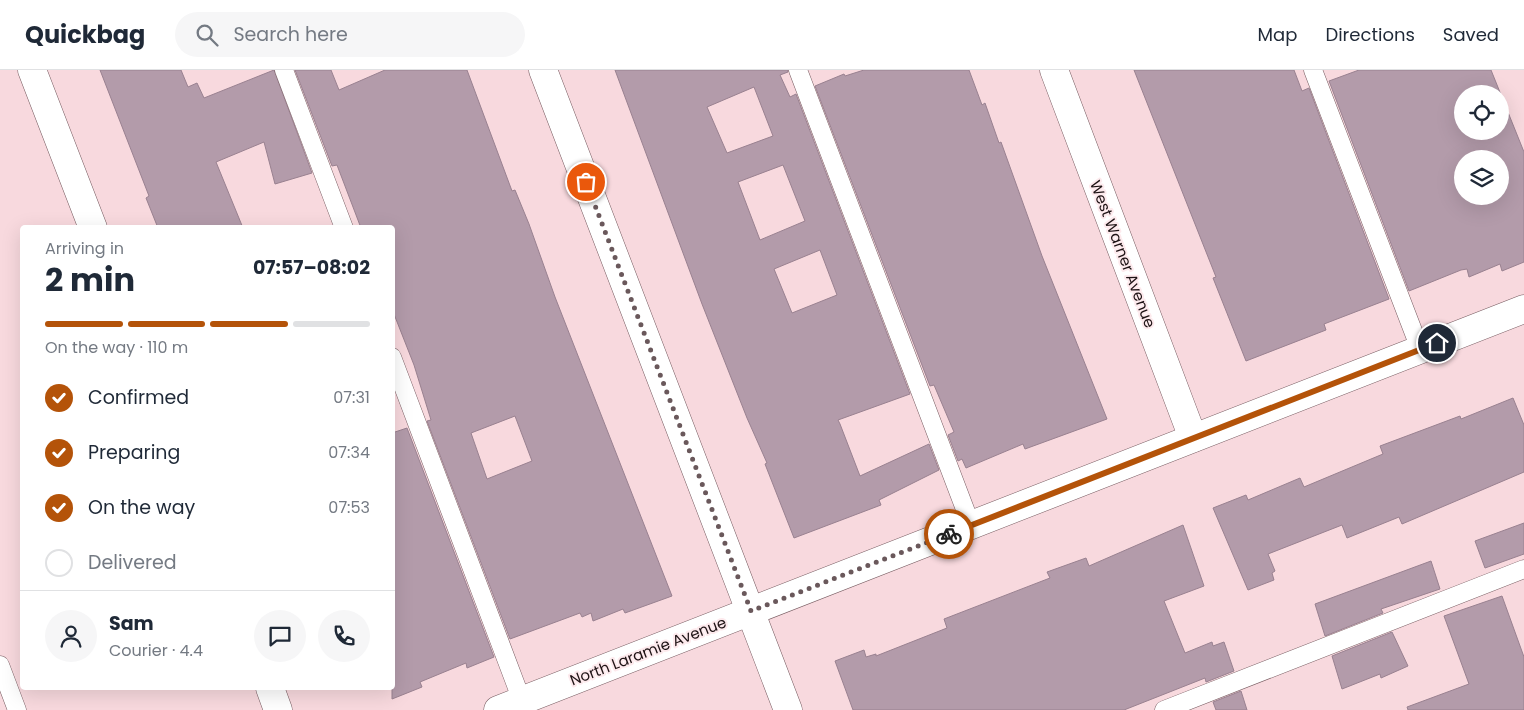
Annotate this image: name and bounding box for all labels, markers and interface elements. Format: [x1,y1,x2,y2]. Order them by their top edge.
search box [175,12,525,57]
text: Quickbag [25,18,145,51]
icon: search [193,21,221,49]
text: Search here [233,21,348,48]
text: Map [1258,22,1297,47]
text: Directions [1325,22,1415,47]
text: Saved [1443,22,1499,47]
map controls [1454,85,1509,205]
button: locate [1454,85,1509,140]
button: layers [1454,150,1509,205]
pin [565,161,607,203]
icon: bag [572,168,600,196]
street label: West Warner Avenue [1085,177,1161,331]
text: Arriving in [45,237,124,260]
text: 07:57–08:02 [253,254,370,281]
text: 2 min [45,257,135,302]
pin [1416,322,1458,364]
icon: home [1423,329,1451,357]
text: On the way · 110 m [45,336,188,359]
icon: check [45,384,73,412]
text: Confirmed [88,384,189,411]
text: 07:31 [333,386,370,409]
icon: check [45,439,73,467]
text: Preparing [88,439,180,466]
text: 07:34 [328,441,370,464]
icon: check [45,494,73,522]
text: On the way [88,494,195,521]
text: 07:53 [328,496,370,519]
courier [924,509,974,559]
icon: bike [935,520,963,548]
text: Delivered [88,549,177,576]
button: person [45,610,97,662]
text: Sam [109,610,154,637]
button: chat [254,610,306,662]
button: phone [318,610,370,662]
street label: North Laramie Avenue [567,611,729,691]
text: Courier · 4.4 [109,639,203,662]

